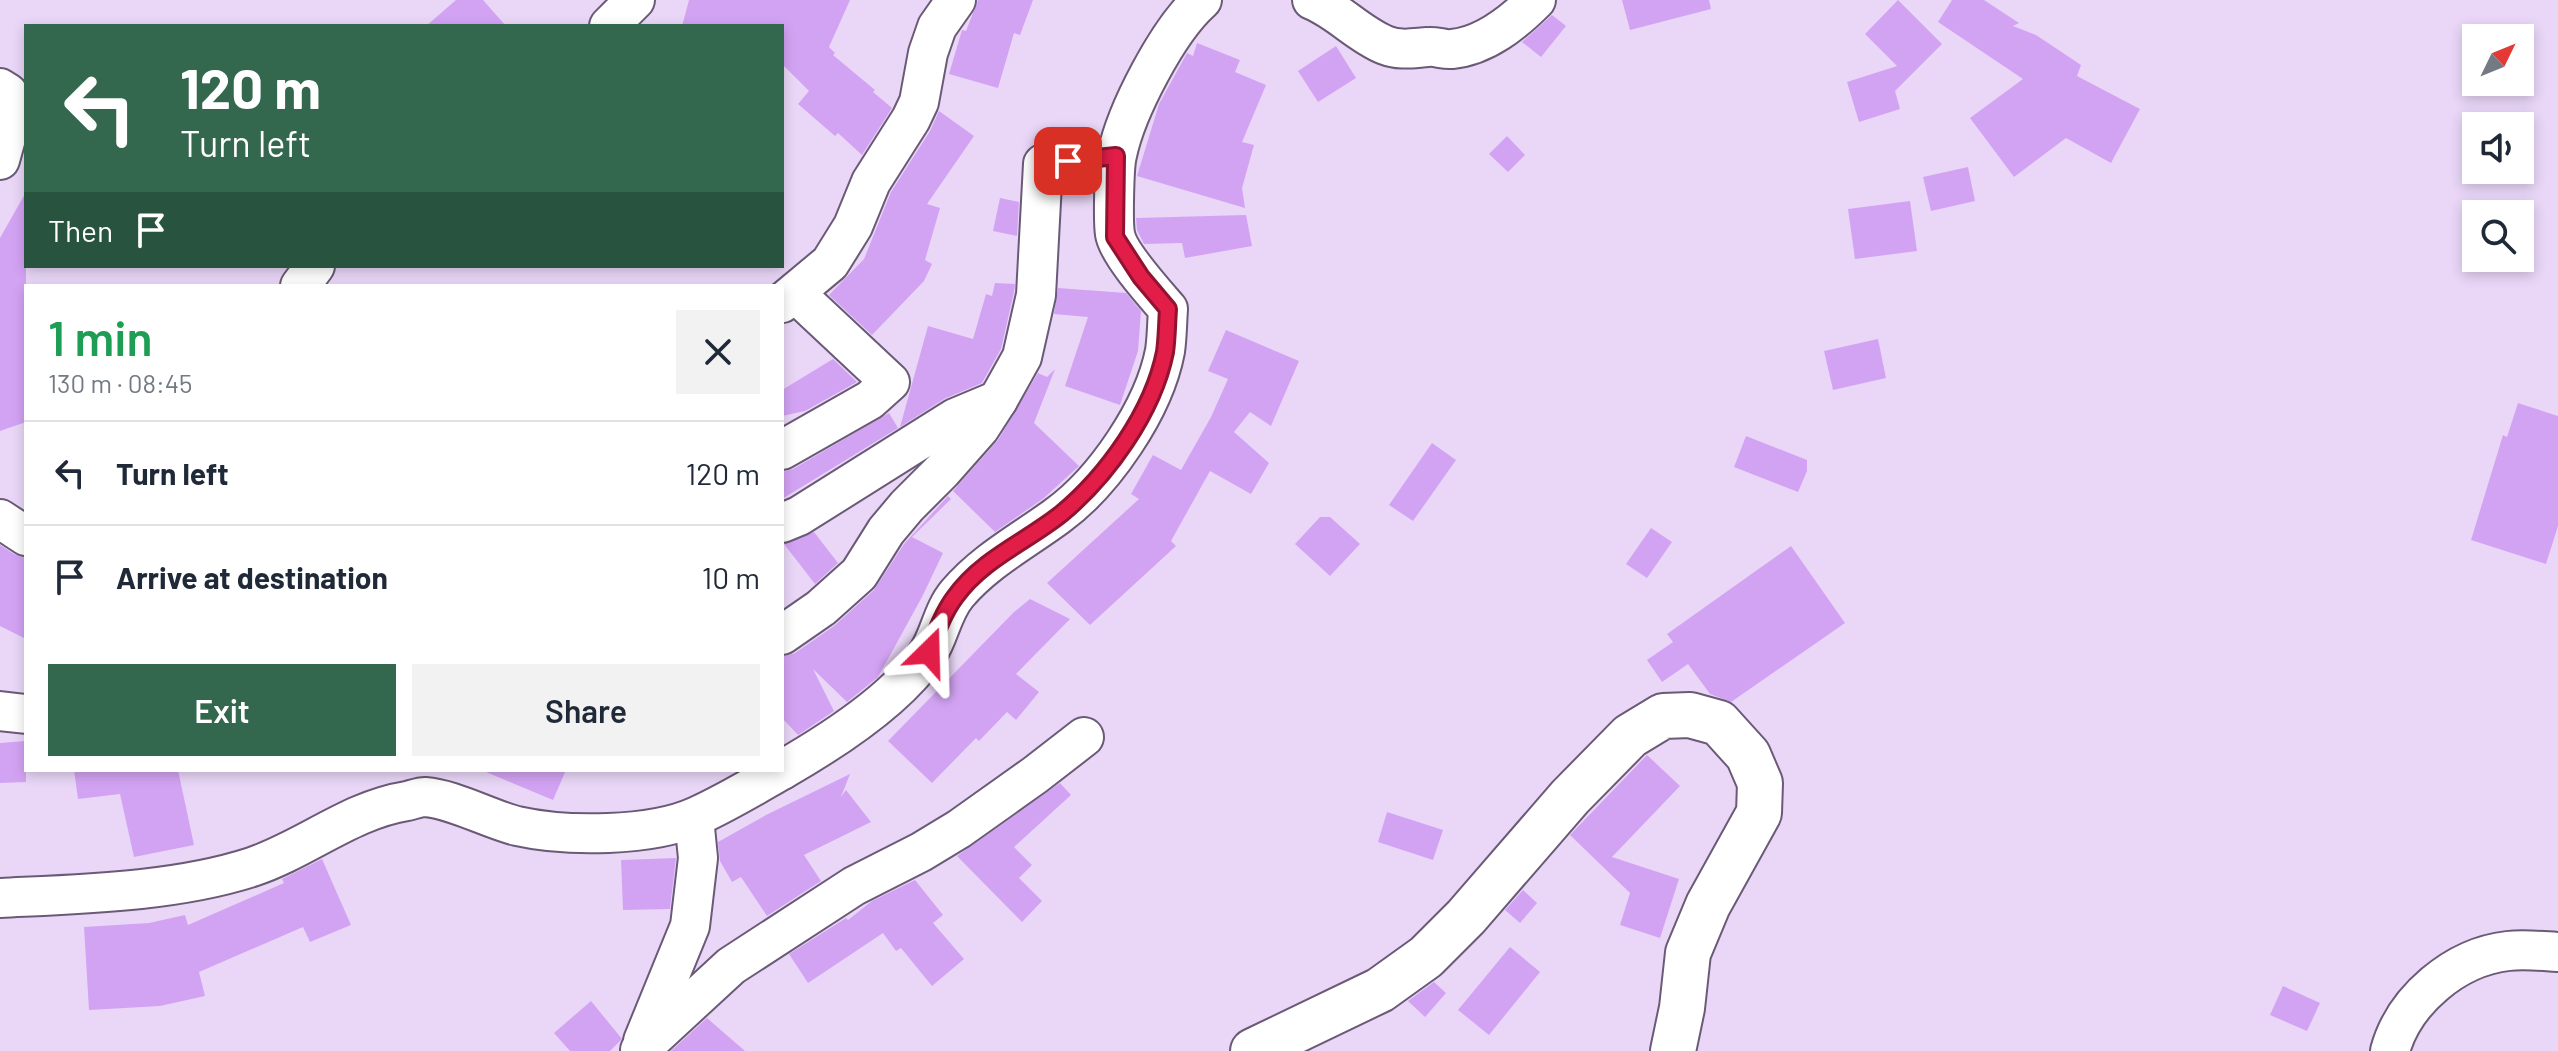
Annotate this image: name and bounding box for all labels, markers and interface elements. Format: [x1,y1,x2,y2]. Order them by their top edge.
north arrow [2462,24,2534,96]
map controls [2462,24,2534,272]
text: 120 m [180,53,321,120]
icon: left [48,56,152,160]
button: sound [2462,112,2534,184]
text: Turn left [180,121,311,164]
pin [1034,127,1102,195]
icon: arrive [1046,139,1090,183]
button: search [2462,200,2534,272]
icon: arrive [129,208,173,252]
text: Then [48,212,113,248]
text: 1 min [48,308,153,366]
button: close [676,310,760,394]
text: 130 m · 08:45 [48,367,192,398]
icon: left [48,451,92,495]
text: Turn left [116,455,229,491]
text: 120 m [686,455,760,491]
icon: arrive [48,555,92,599]
text: Arrive at destination [116,559,388,595]
text: 10 m [702,559,760,595]
position arrow [887,610,971,694]
button: Exit [48,664,396,756]
button: Share [412,664,760,756]

